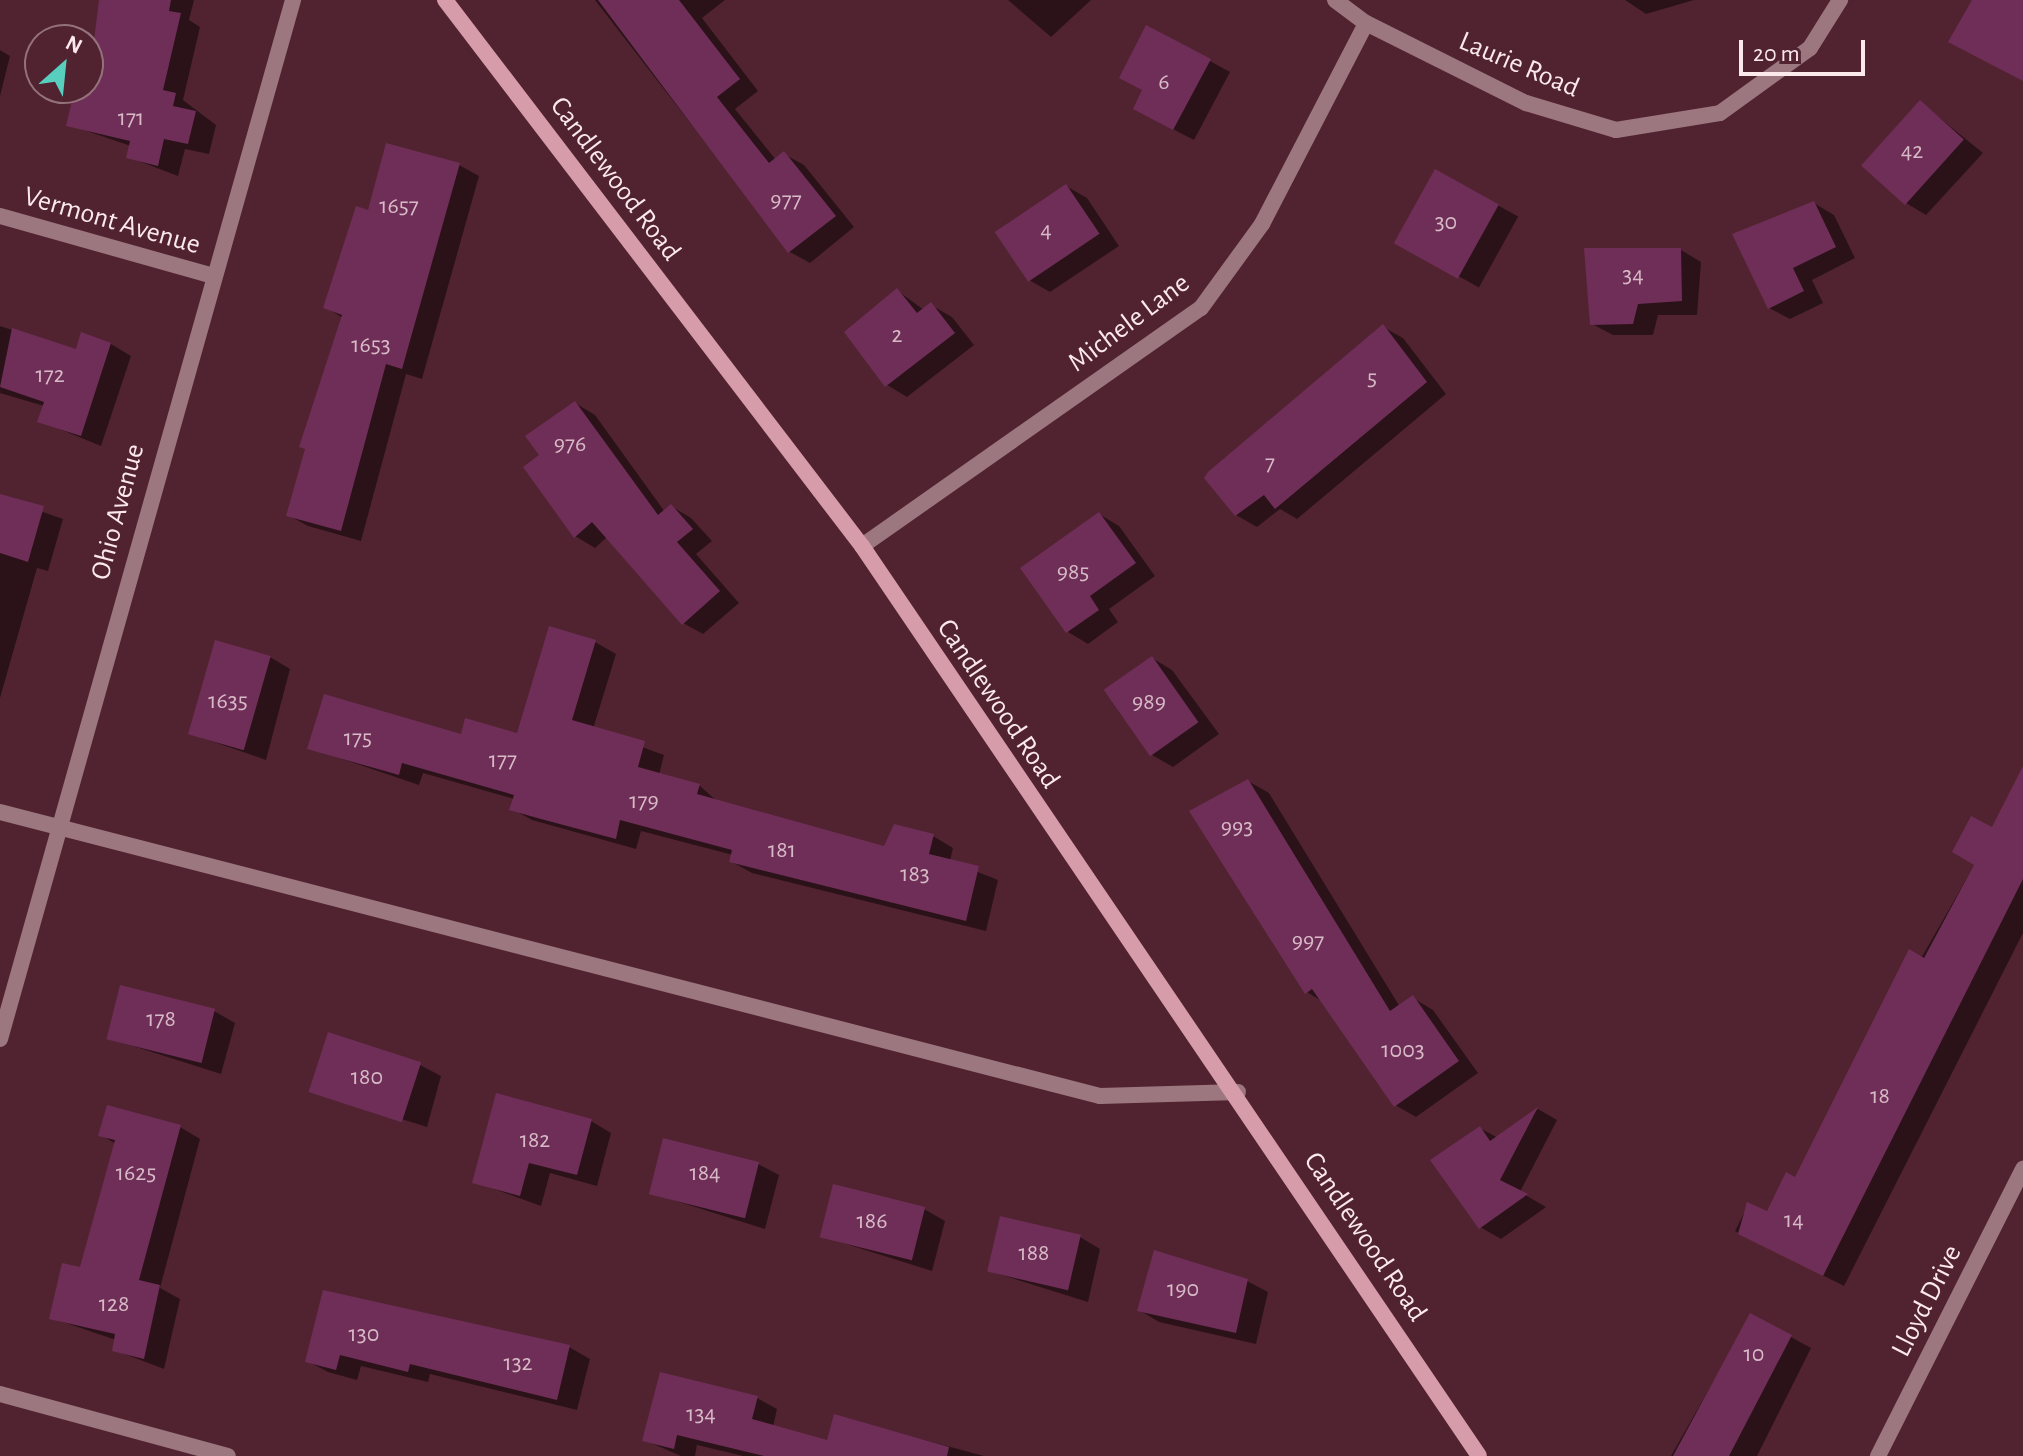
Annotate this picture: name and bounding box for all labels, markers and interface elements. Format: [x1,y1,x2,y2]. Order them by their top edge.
north arrow [24,24,104,104]
scale bar [1743,24,1869,74]
street label: Laurie Road [1454,25,1584,105]
text: N [62,31,86,58]
text: 20 m [1753,42,1800,66]
house number: 6 [1158,69,1170,97]
street label: Candlewood Road [542,90,688,268]
house number: 171 [118,105,144,133]
house number: 42 [1901,138,1923,166]
street label: Vermont Avenue [20,180,204,262]
house number: 977 [770,187,802,215]
house number: 1657 [379,193,419,221]
house number: 30 [1435,209,1457,237]
house number: 4 [1040,217,1052,245]
house number: 34 [1622,262,1644,290]
street label: Michele Lane [1062,266,1196,380]
house number: 2 [892,322,902,350]
house number: 1653 [351,332,391,360]
house number: 172 [35,362,65,390]
house number: 5 [1367,365,1377,393]
house number: 976 [554,431,586,459]
street label: Ohio Avenue [84,440,152,584]
house number: 7 [1265,450,1275,478]
house number: 985 [1057,559,1089,587]
street label: Candlewood Road [929,613,1067,795]
house number: 1635 [208,688,248,716]
house number: 989 [1132,689,1166,717]
house number: 175 [344,725,372,753]
house number: 177 [489,747,517,775]
house number: 179 [629,788,659,816]
house number: 993 [1221,814,1253,842]
house number: 181 [768,837,796,865]
house number: 183 [900,861,930,889]
house number: 997 [1292,928,1324,956]
house number: 178 [146,1006,176,1034]
house number: 1003 [1381,1037,1425,1065]
house number: 180 [351,1064,383,1092]
house number: 18 [1870,1083,1890,1111]
house number: 182 [520,1127,550,1155]
street label: Candlewood Road [1296,1146,1434,1328]
house number: 1625 [116,1160,156,1188]
house number: 184 [689,1160,721,1188]
house number: 14 [1784,1207,1804,1235]
house number: 186 [857,1208,887,1236]
house number: 188 [1018,1240,1050,1268]
street label: Lloyd Drive [1885,1240,1969,1362]
house number: 190 [1167,1276,1199,1304]
house number: 128 [99,1291,129,1319]
house number: 130 [349,1321,379,1349]
house number: 10 [1744,1341,1764,1369]
house number: 132 [503,1350,533,1378]
house number: 134 [686,1401,716,1429]

